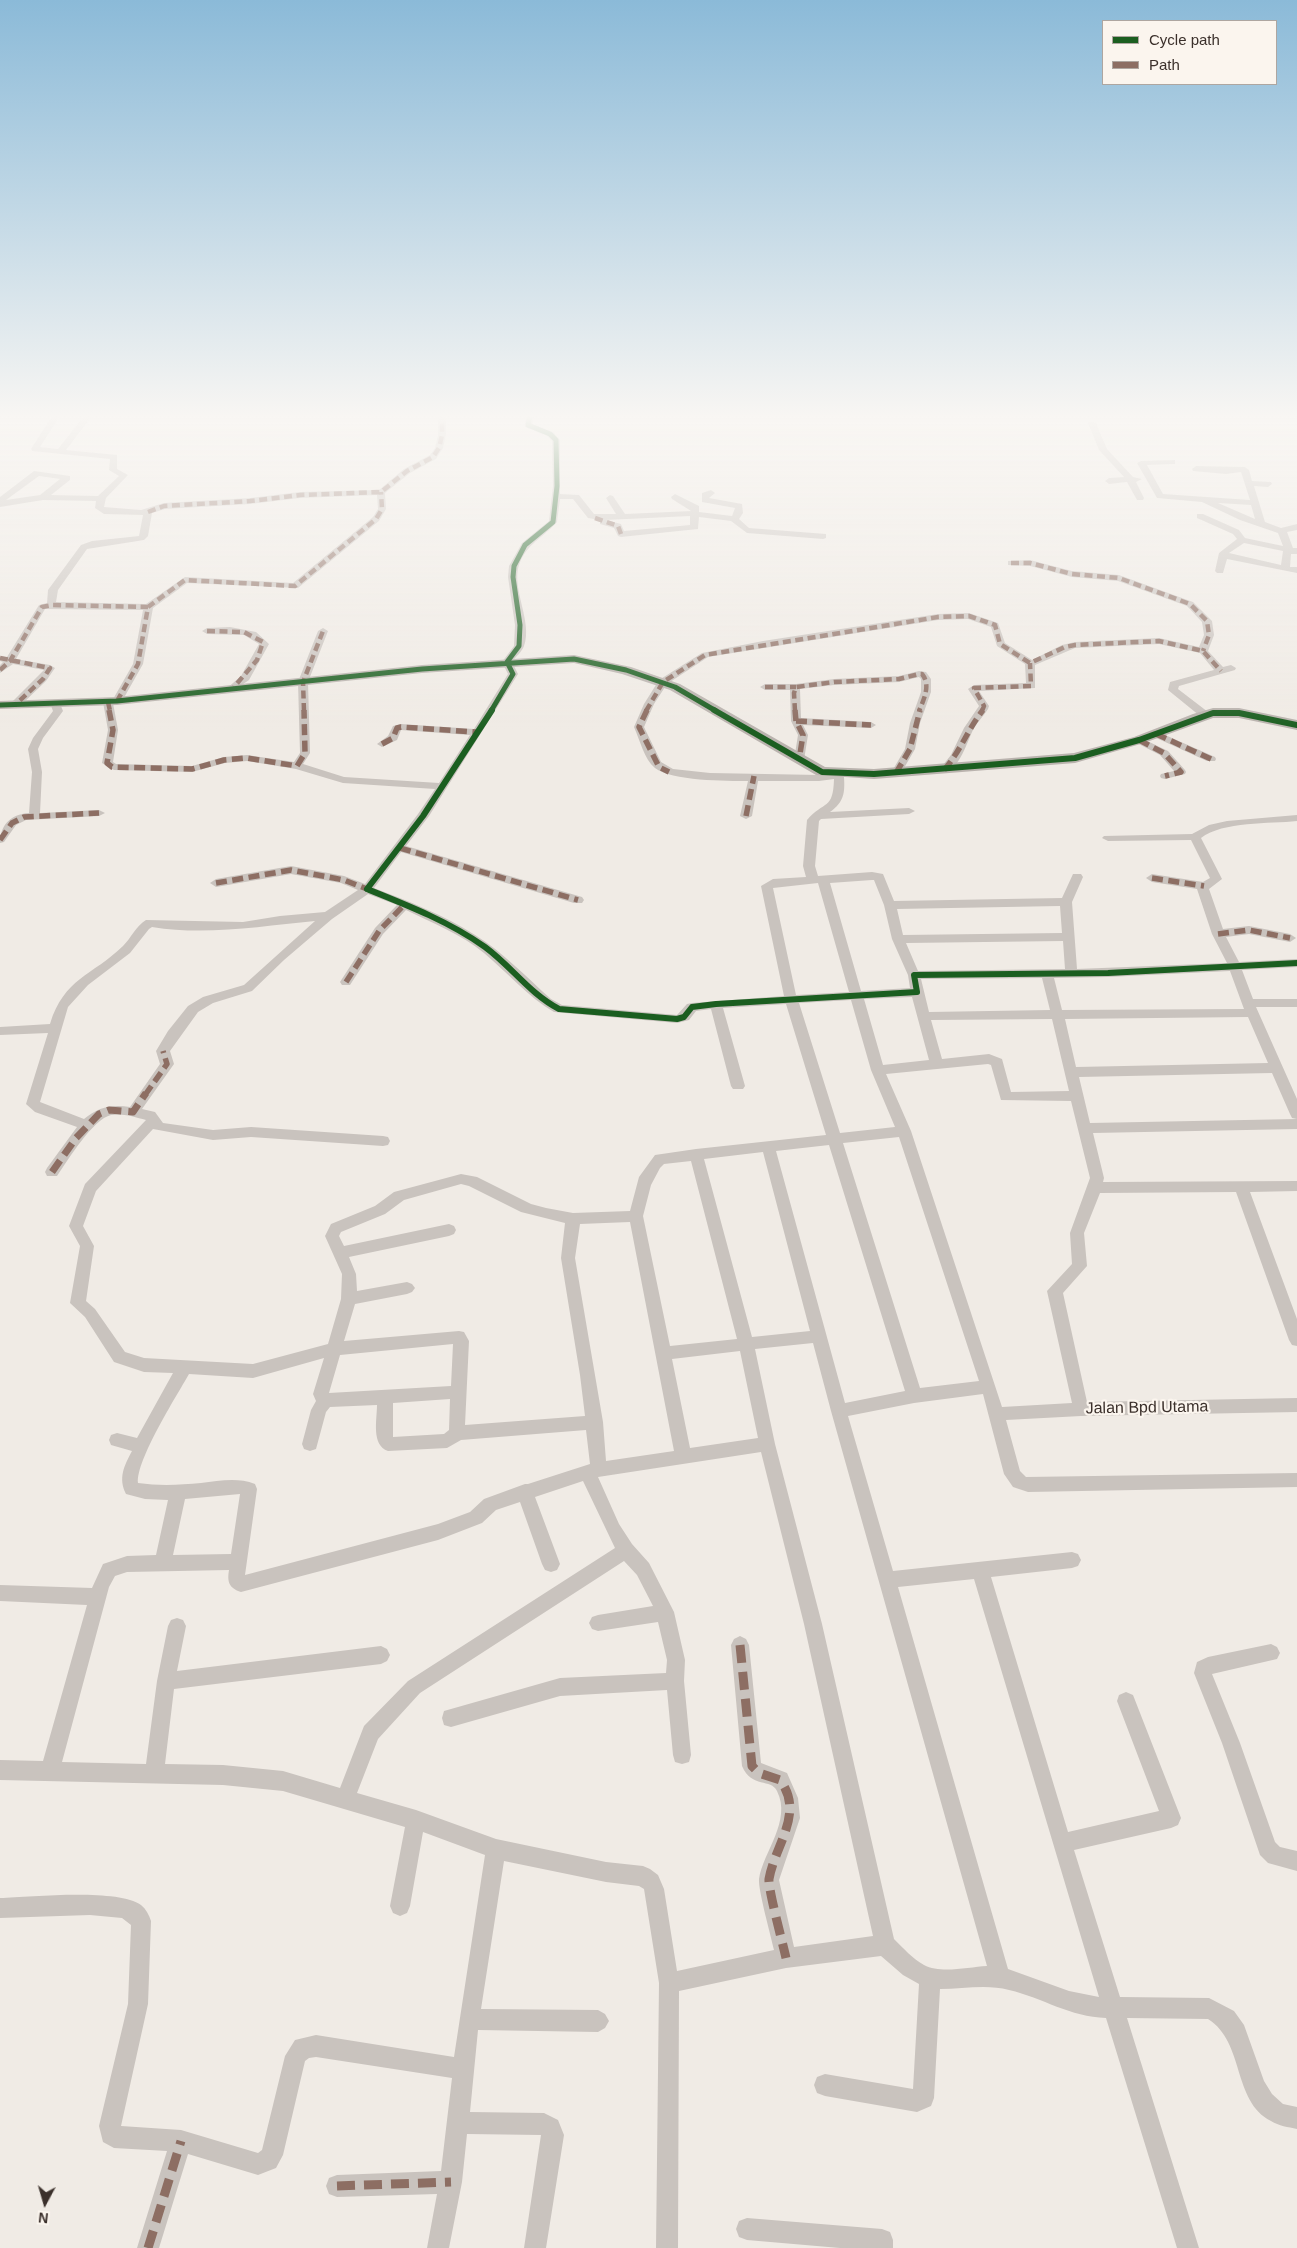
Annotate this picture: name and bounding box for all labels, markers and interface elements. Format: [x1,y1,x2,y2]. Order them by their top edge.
legend [1102,20,1277,85]
text: Cycle path [1149,31,1220,48]
text: Path [1149,56,1180,73]
street label: Jalan Bpd Utama [1085,1397,1209,1419]
north arrow [20,2178,70,2228]
text: N [38,2209,49,2226]

